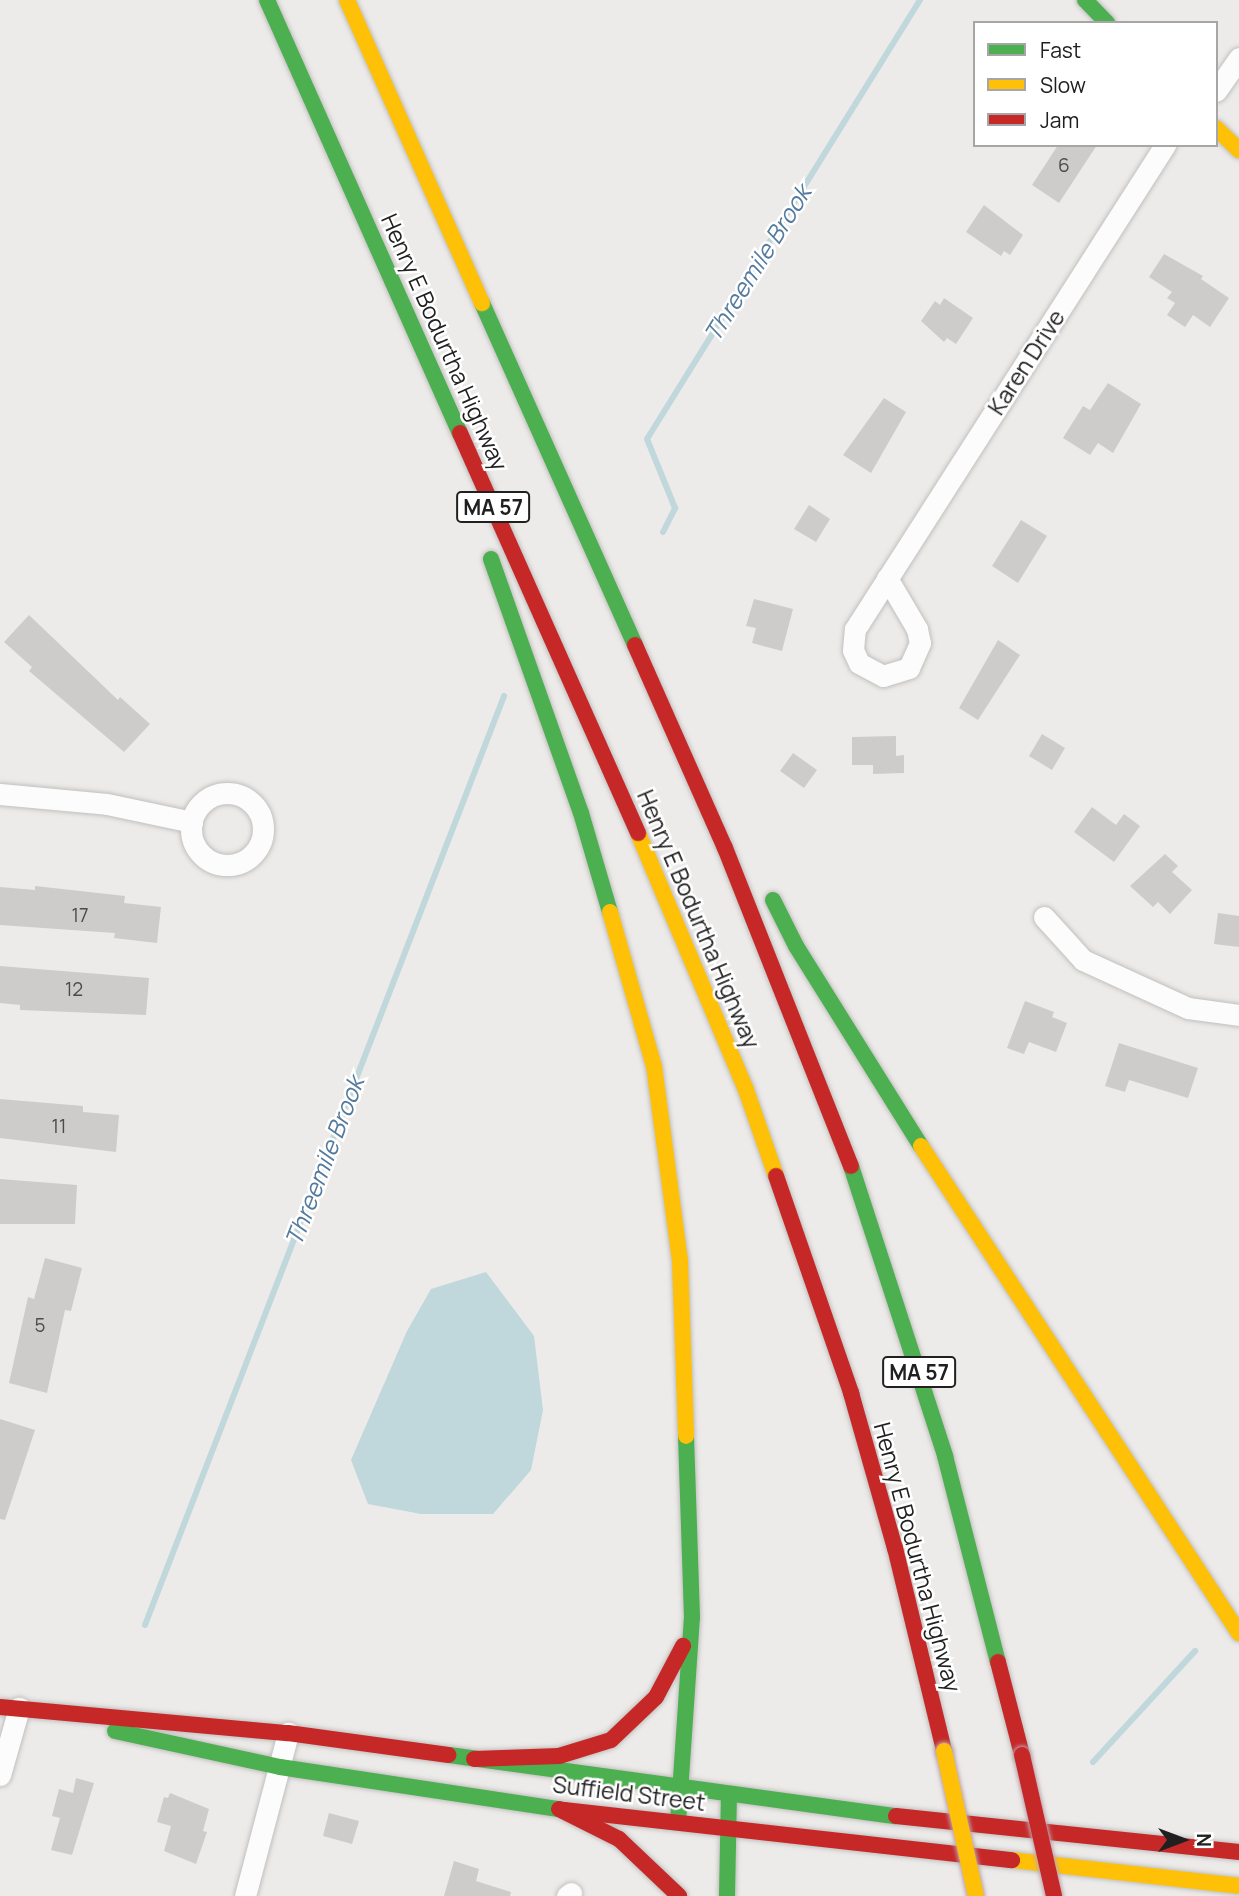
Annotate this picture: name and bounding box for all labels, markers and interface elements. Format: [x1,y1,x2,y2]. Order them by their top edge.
legend [973,21,1218,147]
text: Fast [1040,36,1081,64]
text: Slow [1040,71,1086,99]
text: Jam [1040,106,1079,134]
house number: 6 [1058,155,1070,177]
water label: Threemile Brook [697,180,817,346]
street label: Henry E Bodurtha Highway [376,209,514,475]
street label: Karen Drive [982,304,1070,420]
road number: MA 57 [454,490,532,524]
street label: Henry E Bodurtha Highway [632,786,766,1052]
house number: 17 [72,905,88,927]
house number: 12 [65,979,83,1001]
water label: Threemile Brook [279,1073,369,1249]
house number: 11 [52,1116,66,1138]
house number: 5 [35,1315,45,1337]
road number: MA 57 [880,1354,958,1390]
street label: Henry E Bodurtha Highway [869,1419,967,1695]
street label: Suffield Street [551,1770,707,1816]
north arrow [1148,1805,1218,1875]
text: N [1191,1833,1217,1847]

